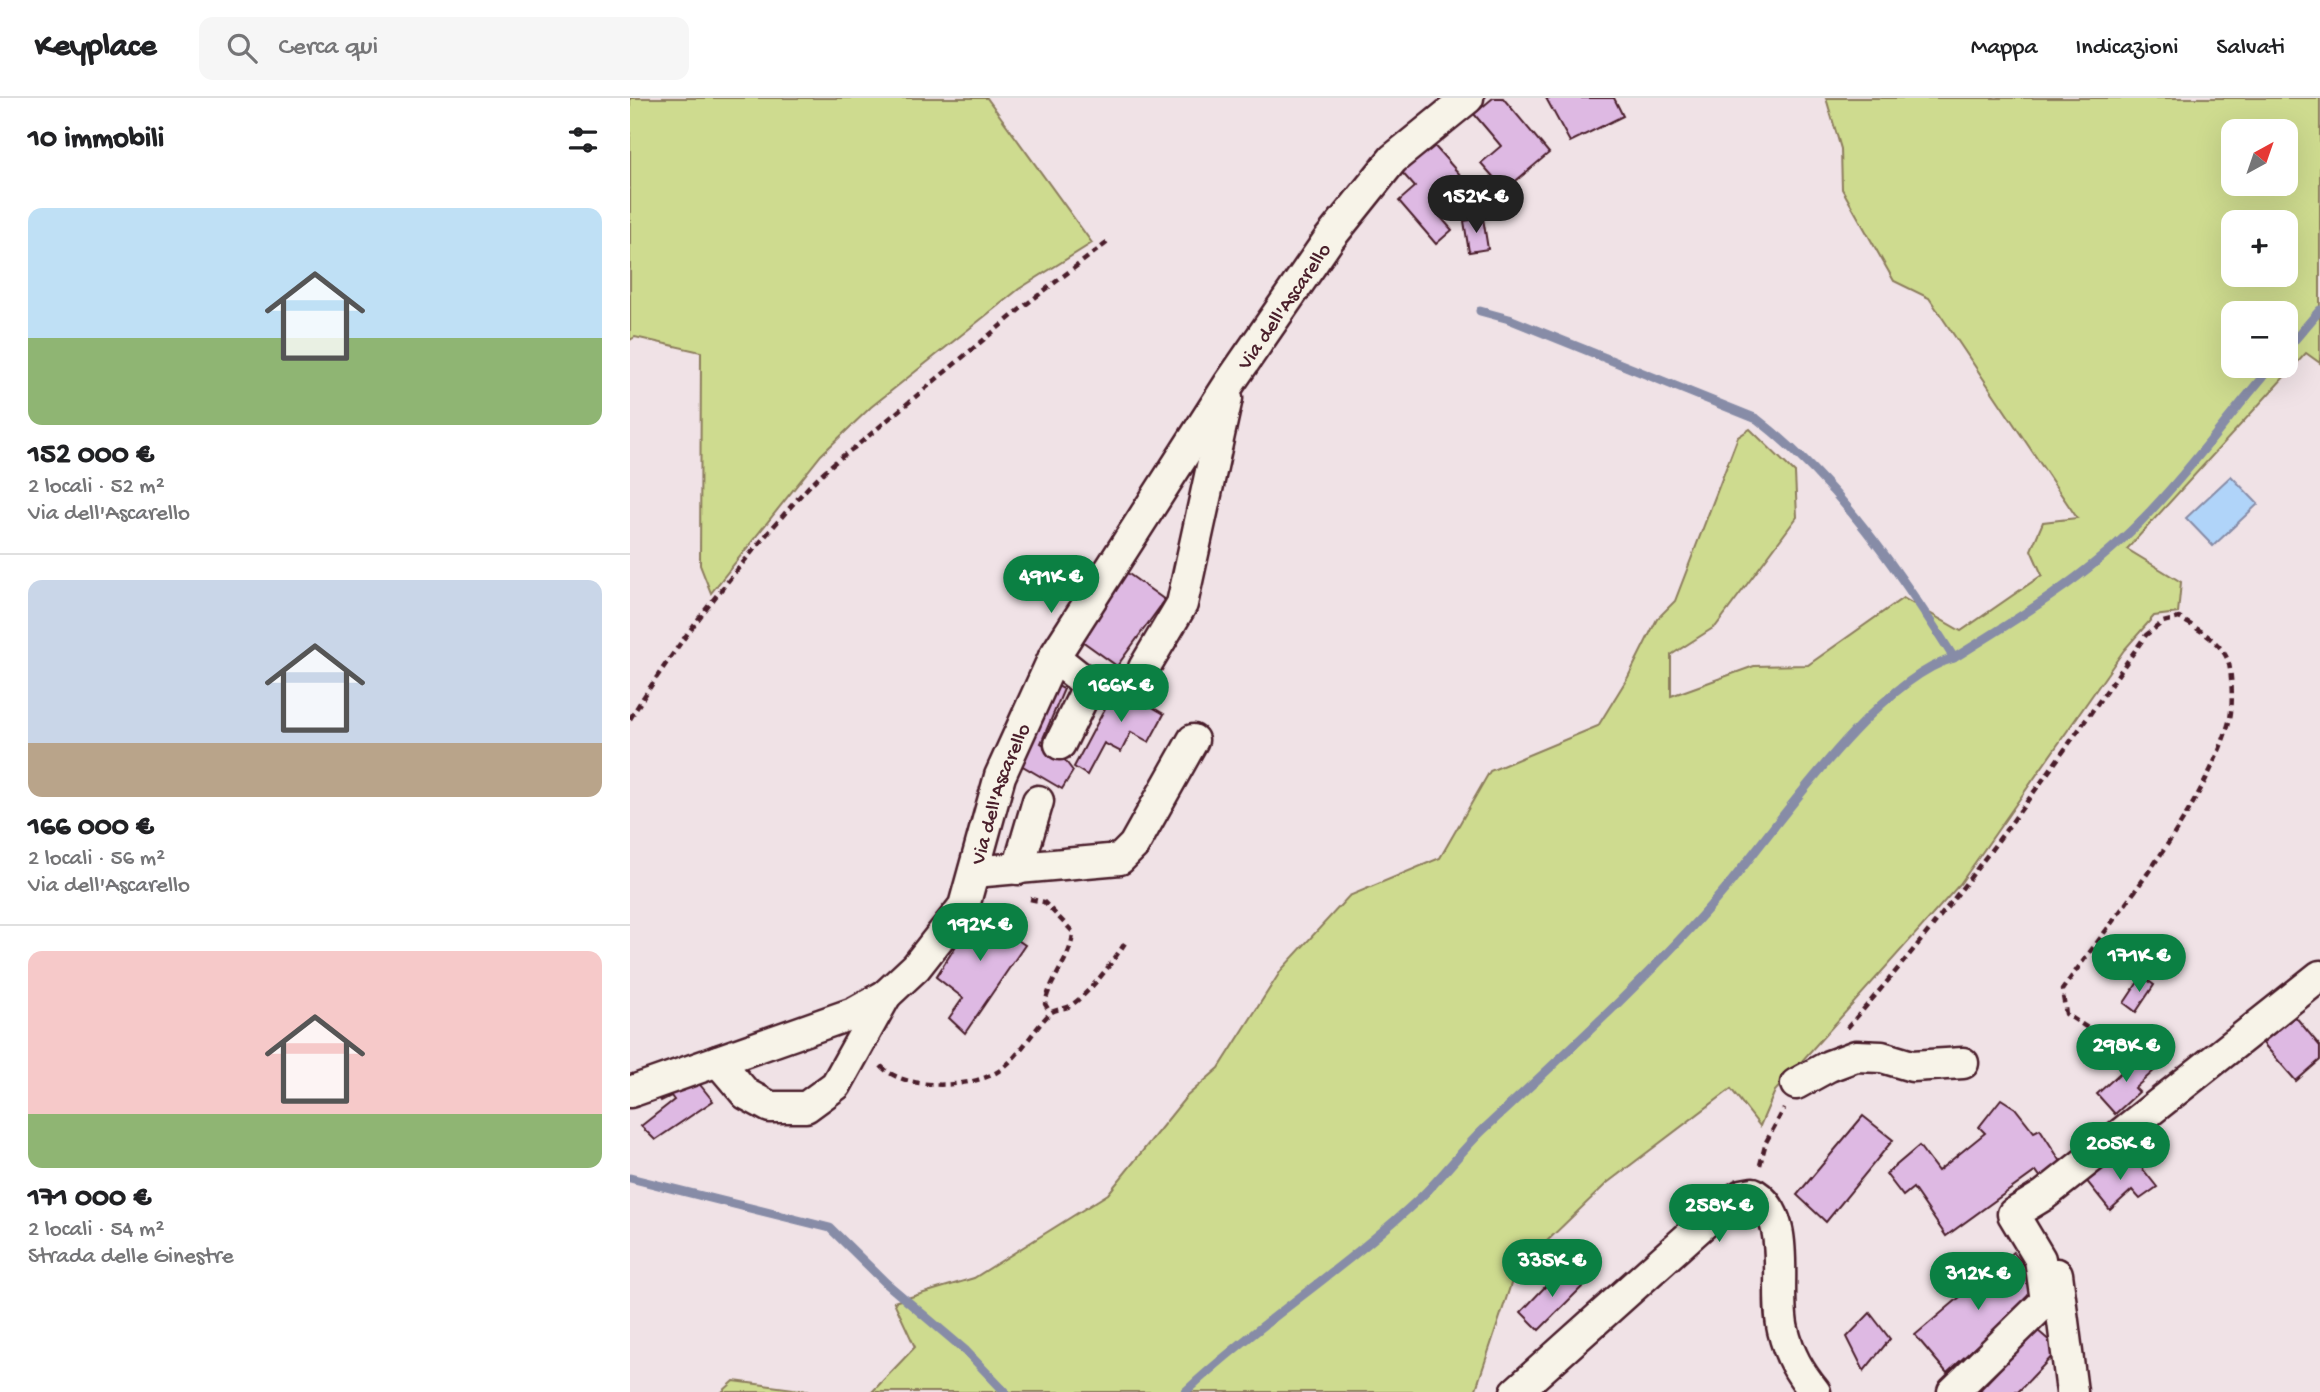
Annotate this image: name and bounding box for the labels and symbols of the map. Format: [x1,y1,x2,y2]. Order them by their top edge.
north arrow [2221,119,2298,196]
pin: 152K € [1419,176,1533,235]
street label: Via dell'Ascarello [1233,239,1338,376]
pin: 491K € [994,556,1108,615]
pin: 166K € [1064,664,1178,724]
street label: Via dell'Ascarello [967,720,1038,869]
pin: 192K € [923,904,1037,963]
pin: 171K € [2082,934,2196,994]
pin: 298K € [2069,1024,2183,1084]
pin: 205K € [2063,1122,2177,1182]
pin: 258K € [1662,1184,1776,1244]
pin: 335K € [1495,1240,1609,1299]
pin: 312K € [1921,1252,2035,1312]

